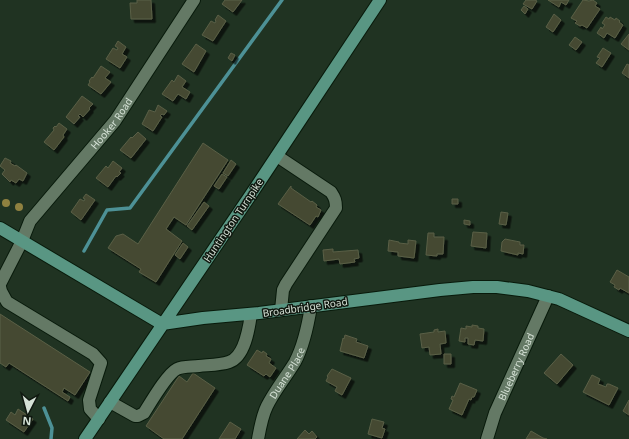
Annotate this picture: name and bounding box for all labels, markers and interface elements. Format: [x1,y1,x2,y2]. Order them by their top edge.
street label: Hooker Road [87,95,135,152]
street label: Huntington Turnpike [200,175,266,265]
street label: Broadbridge Road [262,294,348,320]
street label: Blueberry Road [495,331,537,403]
street label: Duane Place [266,345,308,401]
north arrow [8,391,48,431]
text: N [22,414,32,429]

